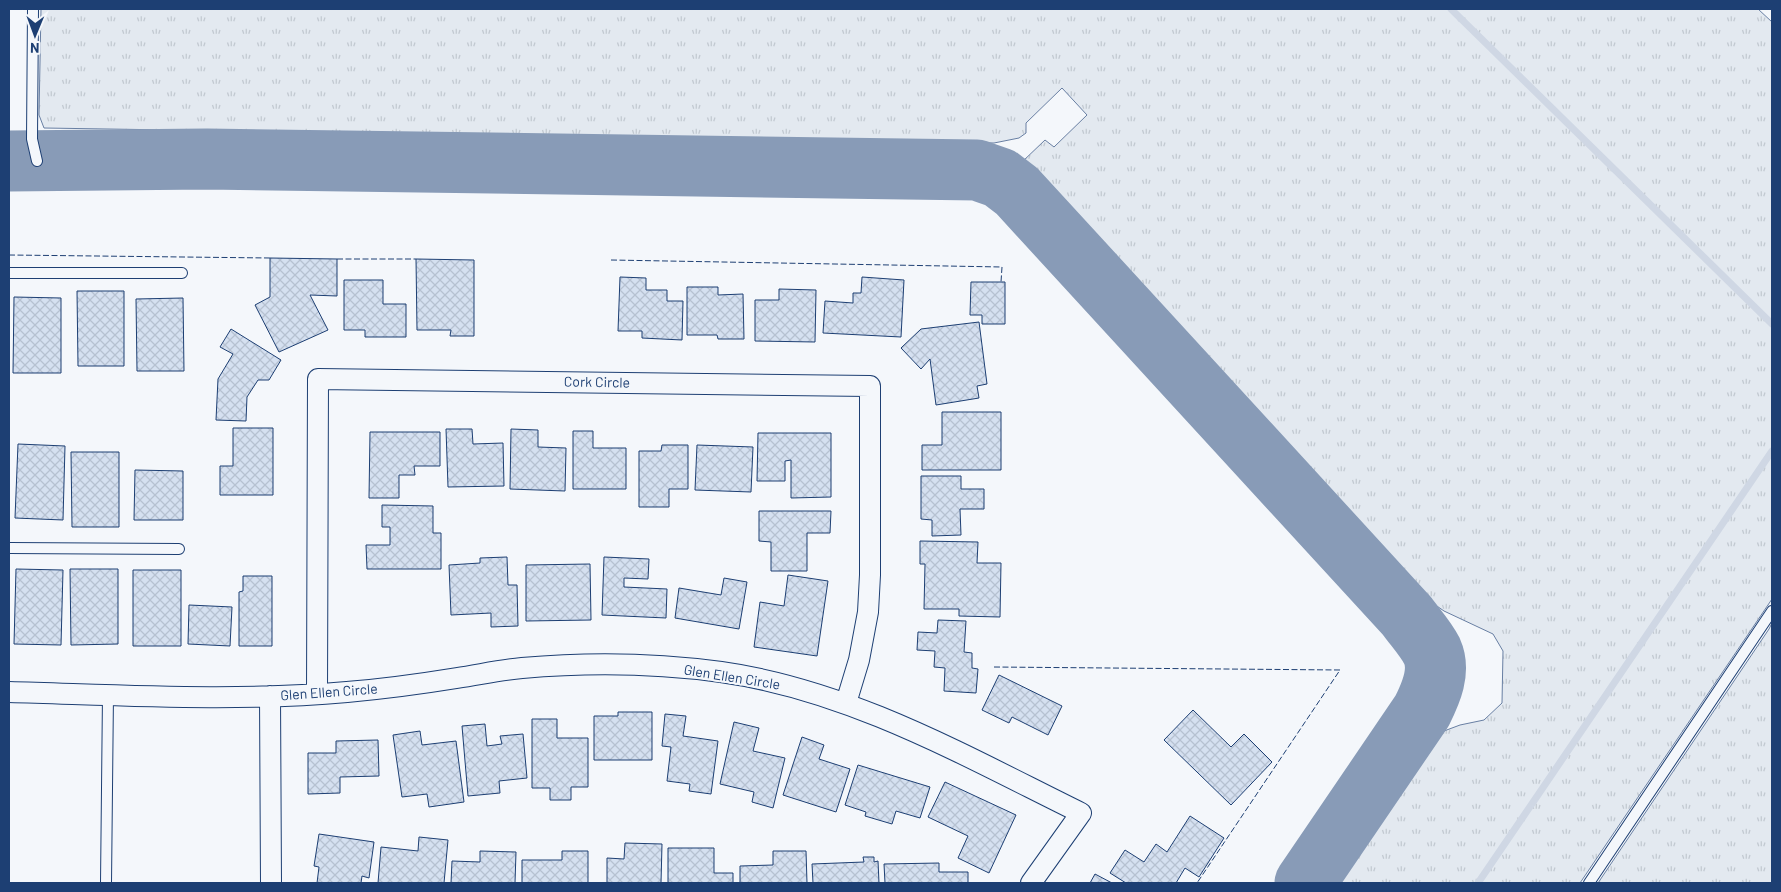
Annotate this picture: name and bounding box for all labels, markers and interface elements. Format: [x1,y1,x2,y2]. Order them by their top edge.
north arrow [10,10,60,60]
text: N [30,40,40,57]
street label: Cork Circle [564,372,630,391]
street label: Glen Ellen Circle [683,660,782,693]
street label: Glen Ellen Circle [280,680,378,703]

